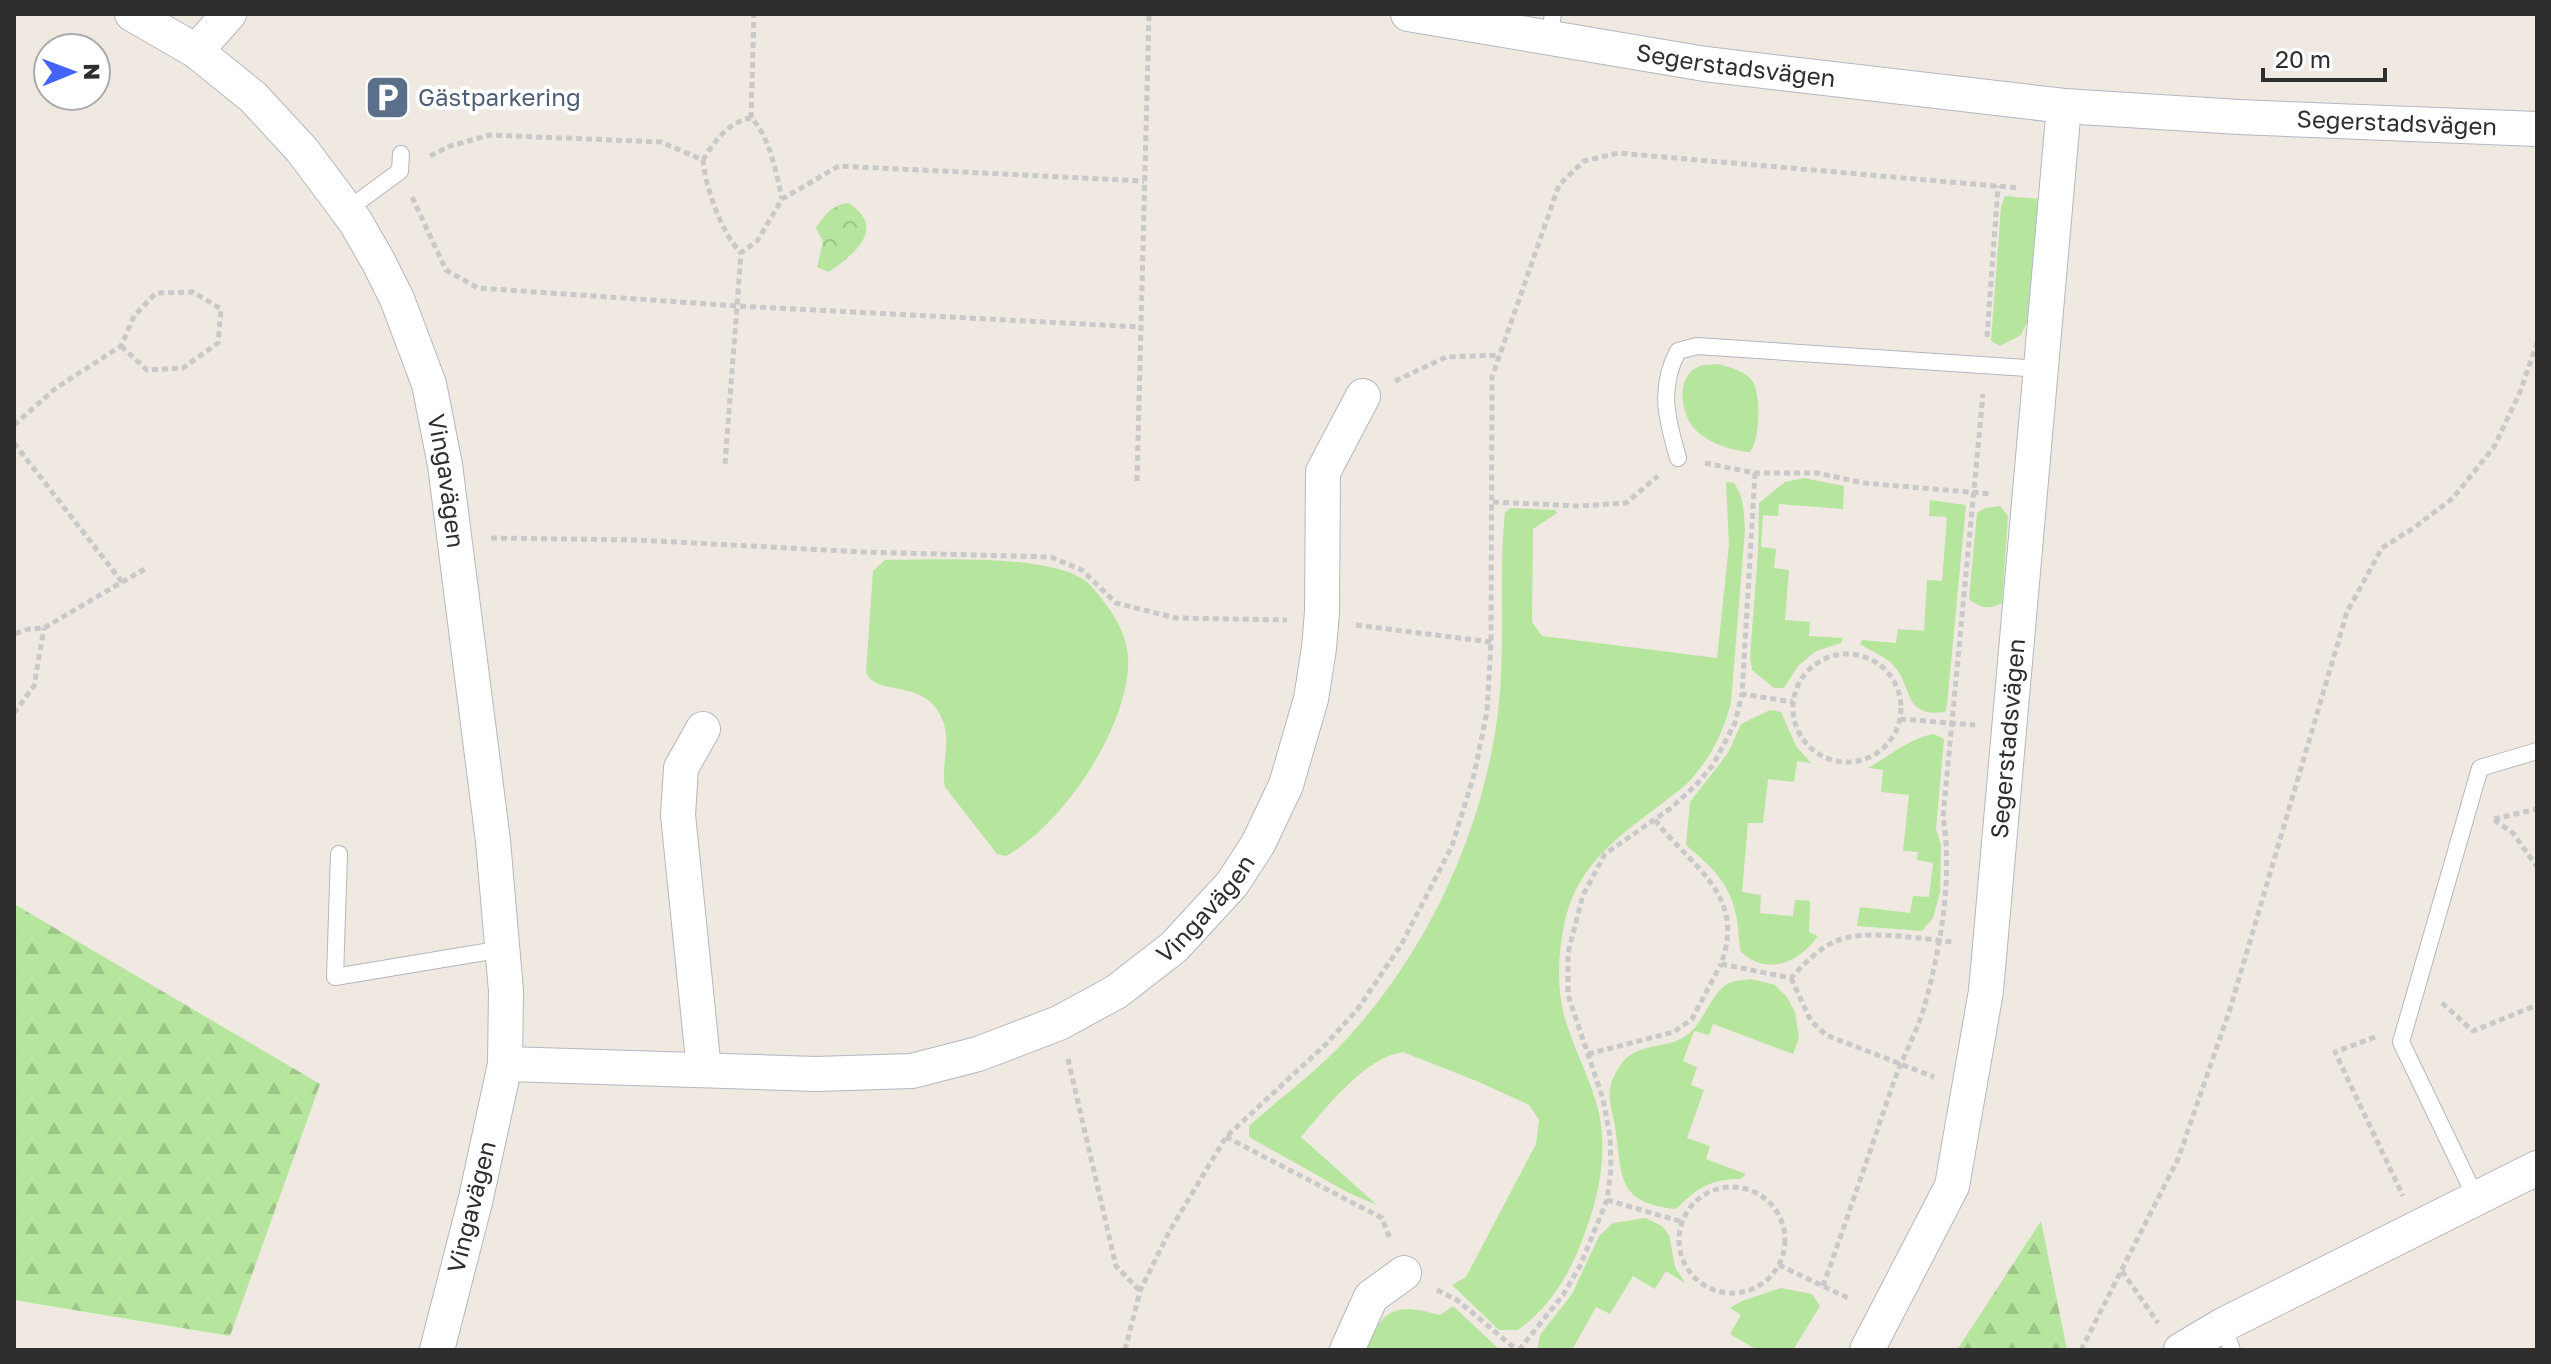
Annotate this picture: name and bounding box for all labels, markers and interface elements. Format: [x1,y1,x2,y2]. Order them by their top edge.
north arrow [32,32,112,112]
scale bar [2263,32,2385,82]
street label: Segerstadsvägen [1634,37,1837,92]
text: 20 m [2275,44,2331,73]
text: N [79,63,106,80]
parking icon: Gästparkering [363,74,411,122]
place label: Gästparkering [418,82,581,111]
street label: Segerstadsvägen [2296,103,2498,140]
street label: Vingavägen [422,411,471,550]
street label: Segerstadsvägen [1983,637,2030,840]
street label: Vingavägen [1150,849,1260,968]
street label: Vingavägen [440,1138,501,1276]

